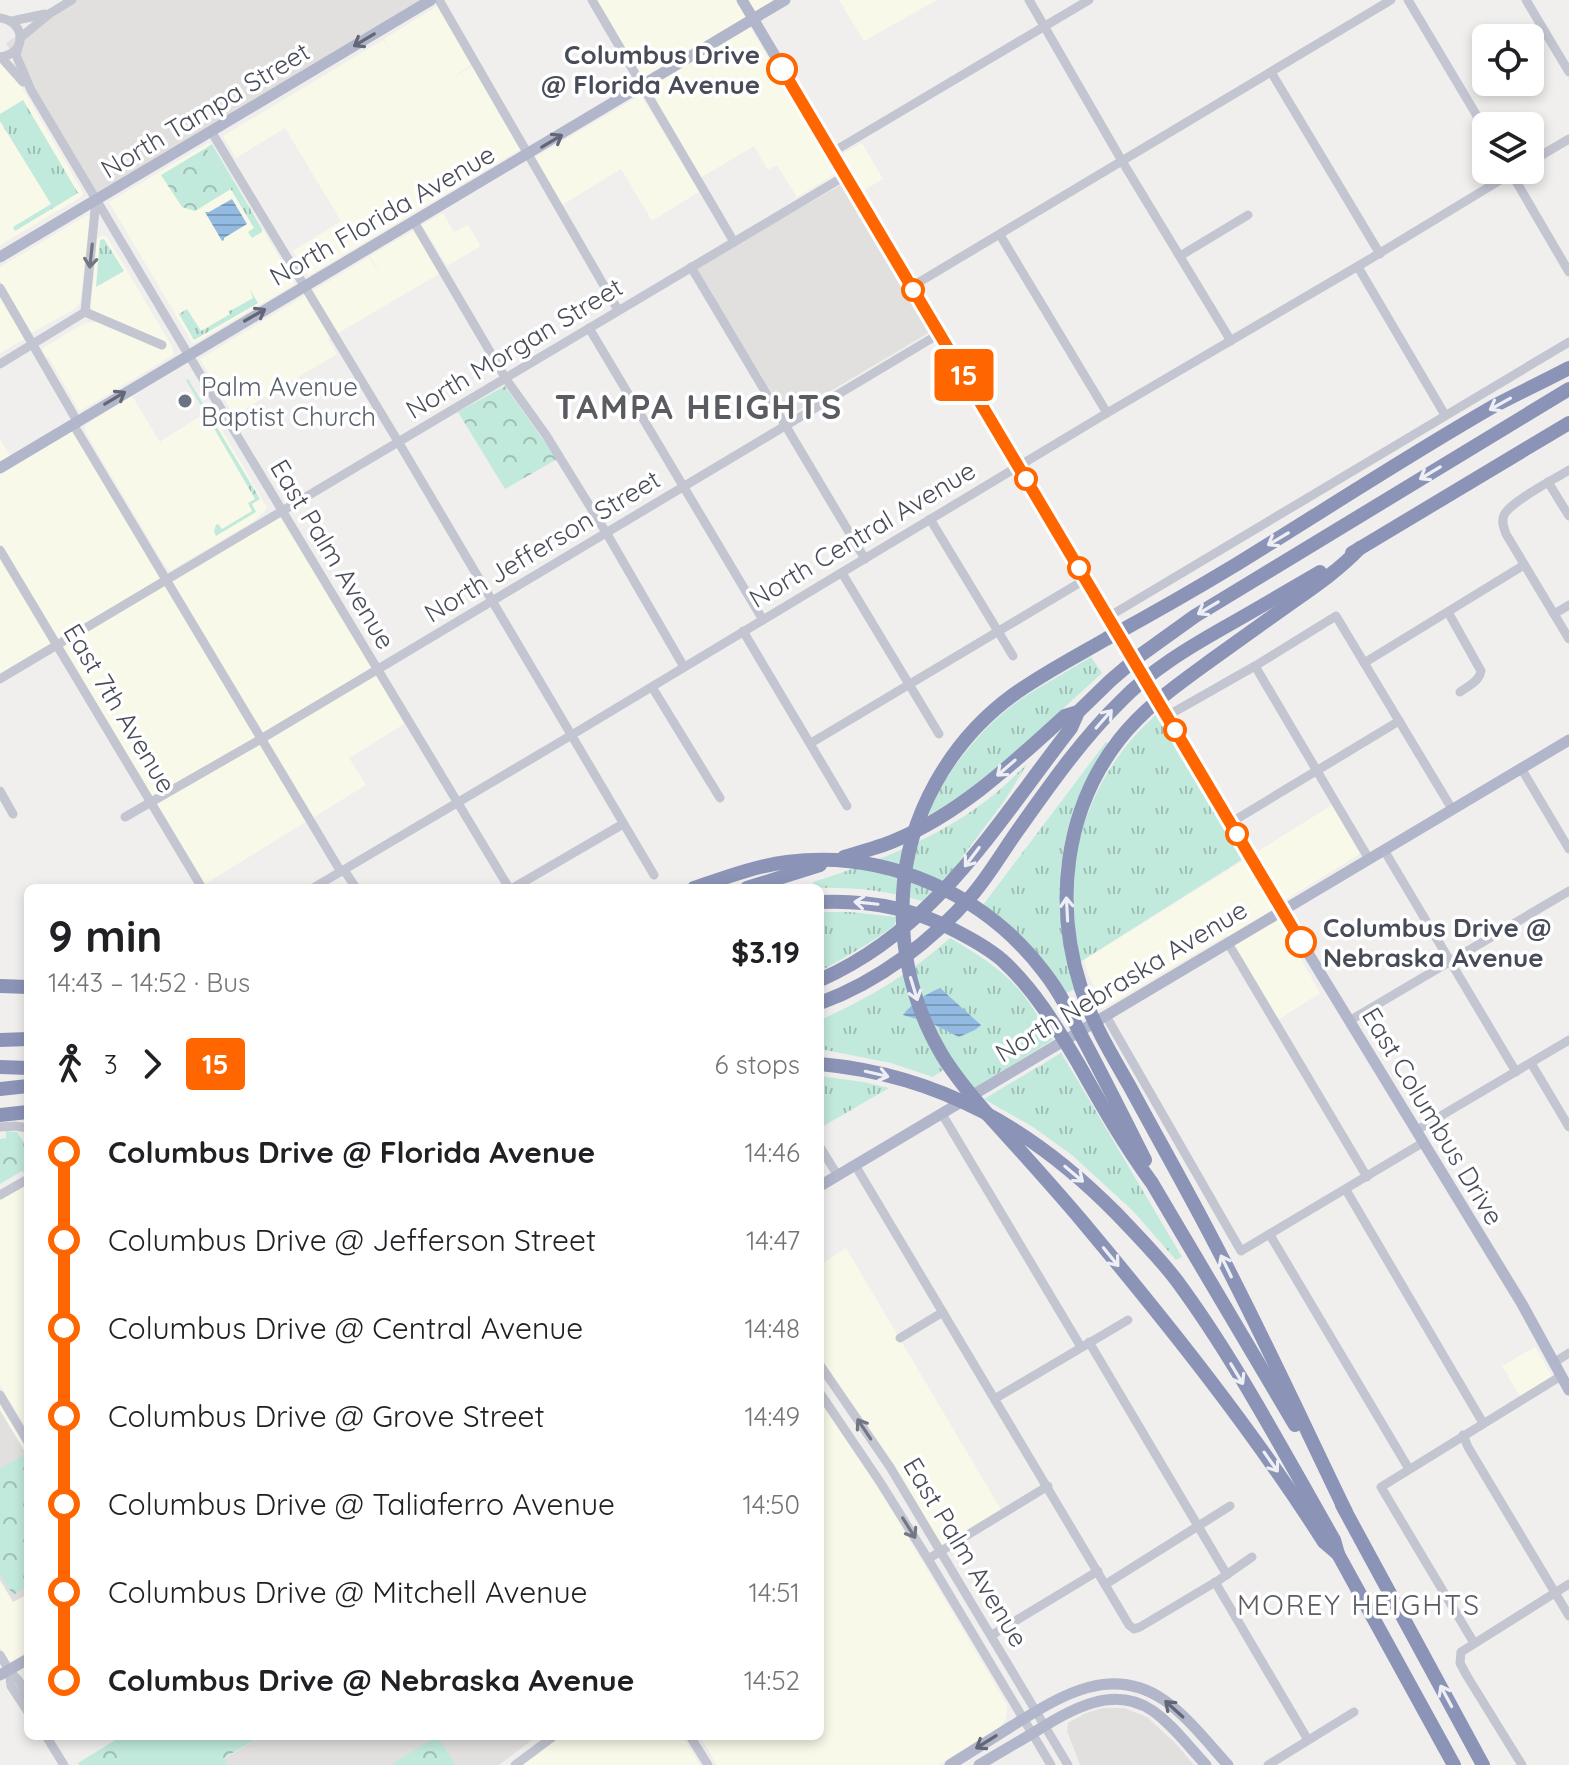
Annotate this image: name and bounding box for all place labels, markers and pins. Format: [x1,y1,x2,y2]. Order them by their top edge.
place label: Columbus Drive @ Florida Avenue [541,38,760,101]
marker: Columbus Drive @ Florida Avenue [767,54,797,84]
unlabelled marker [902,279,924,301]
place label: Palm Avenue Baptist Church [201,370,376,433]
marker: Palm Avenue Baptist Church [176,392,194,410]
unlabelled marker [1015,468,1037,490]
unlabelled marker [1068,557,1090,579]
unlabelled marker [1164,719,1186,741]
unlabelled marker [1226,823,1248,845]
place label: Columbus Drive @ Nebraska Avenue [1323,911,1551,974]
marker: Columbus Drive @ Nebraska Avenue [1286,927,1316,957]

